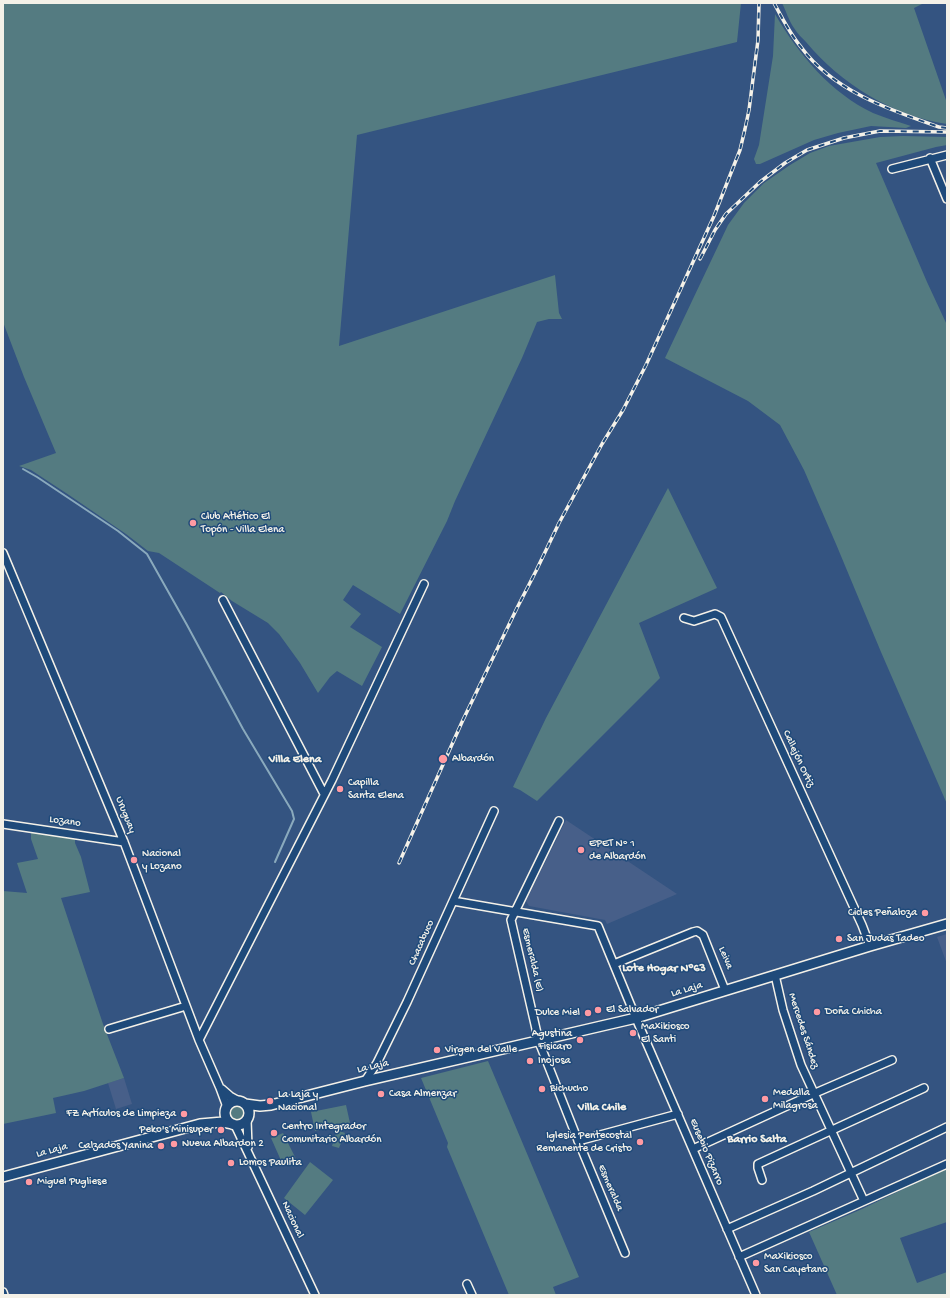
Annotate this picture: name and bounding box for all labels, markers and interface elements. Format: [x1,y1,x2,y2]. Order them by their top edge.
place label: Club Atlético El Topón - Villa Elena [201,510,284,536]
marker: Club Atlético El Topón - Villa Elena [188,518,198,528]
street label: Callejón Ortiz [779,728,817,790]
place label: Albardón [452,752,494,766]
district label: Villa Elena [269,753,321,767]
marker: Albardón [437,753,449,765]
place label: Capilla Santa Elena [348,776,404,802]
marker: Capilla Santa Elena [335,784,345,794]
street label: Uruguay [112,795,138,835]
street label: Lozano [48,813,82,831]
place label: EPET Nº 1 de Albardón [589,837,646,863]
marker: EPET Nº 1 de Albardón [576,845,586,855]
place label: Nacional y Lozano [142,847,182,873]
marker: Nacional y Lozano [129,855,139,865]
place label: Cicles Peñaloza [848,906,917,920]
marker: Cicles Peñaloza [920,908,930,918]
street label: Chacabuco [406,918,438,968]
street label: Esmeralda (E) [518,927,546,993]
place label: San Judas Tadeo [847,932,924,946]
marker: San Judas Tadeo [834,934,844,944]
street label: Leiva [715,945,735,971]
district label: Lote Hogar Nº63 [622,962,706,976]
street label: La Laja [670,979,704,1001]
street label: Mercedes Sández [785,991,821,1071]
place label: El Salvador [606,1003,659,1017]
marker: El Salvador [593,1005,603,1015]
place label: Doña Chicha [825,1005,882,1019]
place label: Dulce Miel [535,1006,580,1020]
marker: Doña Chicha [812,1007,822,1017]
marker: Dulce Miel [583,1008,593,1018]
place label: Maxikiosco El Santi [641,1020,689,1046]
place label: Agustina Fisicaro [532,1027,572,1053]
marker: Maxikiosco El Santi [628,1028,638,1038]
marker: Agustina Fisicaro [575,1035,585,1045]
place label: Virgen del Valle [445,1043,517,1057]
marker: Virgen del Valle [432,1045,442,1055]
place label: Inojosa [538,1054,571,1068]
marker: Inojosa [525,1056,535,1066]
street label: La Laja [356,1057,390,1077]
place label: Bichucho [550,1082,588,1096]
marker: Bichucho [537,1084,547,1094]
place label: Medalla Milagrosa [773,1086,818,1112]
place label: Casa Almenzar [389,1087,456,1101]
place label: La Laja y Nacional [278,1088,318,1114]
marker: Casa Almenzar [376,1089,386,1099]
marker: Medalla Milagrosa [760,1094,770,1104]
marker: La Laja y Nacional [265,1096,275,1106]
district label: Villa Chile [578,1101,626,1115]
place label: FZ Artículos de Limpieza [66,1107,176,1121]
marker: FZ Artículos de Limpieza [179,1109,189,1119]
street label: Eusebio Pizarro [686,1117,726,1187]
place label: Centro Integrador Comunitario Albardón [282,1120,382,1146]
place label: Peko's Minisuper [139,1123,213,1137]
marker: Peko's Minisuper [216,1125,226,1135]
marker: Centro Integrador Comunitario Albardón [269,1128,279,1138]
place label: Iglesia Pentecostal Remanente de Cristo [537,1129,632,1155]
district label: Barrio Salta [727,1133,787,1147]
place label: Nueva Albardon 2 [182,1137,264,1151]
marker: Iglesia Pentecostal Remanente de Cristo [635,1137,645,1147]
place label: Calzados Yanina [79,1139,153,1153]
marker: Nueva Albardon 2 [169,1139,179,1149]
street label: La Laja [35,1140,69,1162]
marker: Calzados Yanina [156,1141,166,1151]
place label: Lomos Paulita [239,1156,302,1170]
marker: Lomos Paulita [226,1158,236,1168]
street label: Esmeralda [594,1163,626,1213]
place label: Miguel Pugliese [37,1175,107,1189]
marker: Miguel Pugliese [24,1177,34,1187]
street label: Nacional [278,1200,306,1240]
place label: Maxikiosco San Cayetano [764,1250,828,1276]
marker: Maxikiosco San Cayetano [751,1258,761,1268]

